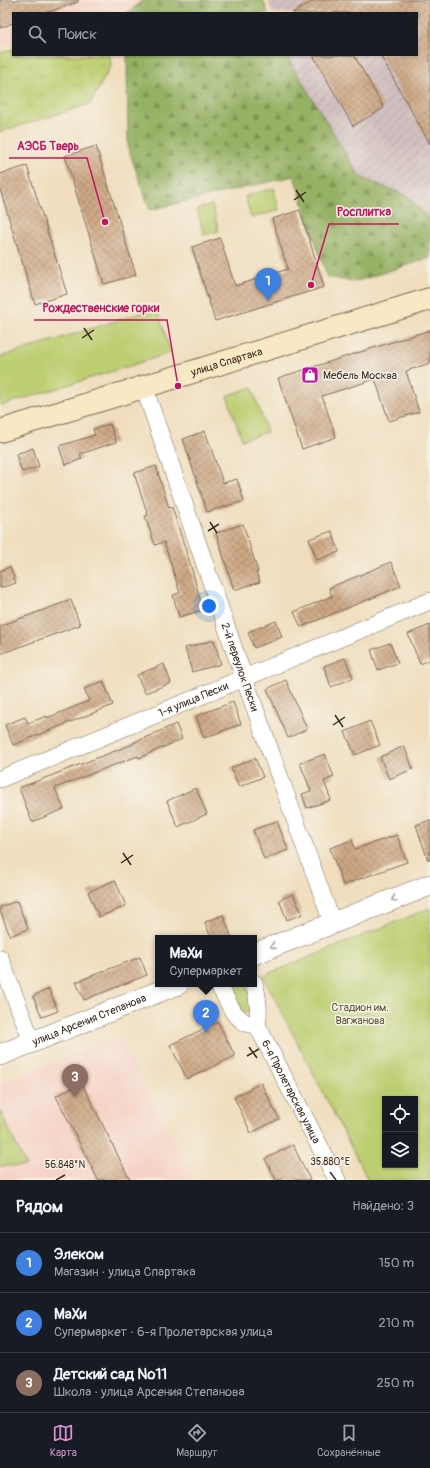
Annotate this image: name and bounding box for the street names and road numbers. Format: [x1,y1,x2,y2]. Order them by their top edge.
street label: улица Спартака [188,345,264,379]
street label: 2-й переулок Пески [218,621,261,713]
street label: 1-я улица Пески [156,679,230,720]
street label: улица Арсения Степанова [30,991,148,1049]
street label: 6-я Пролетарская улица [259,1038,323,1146]

